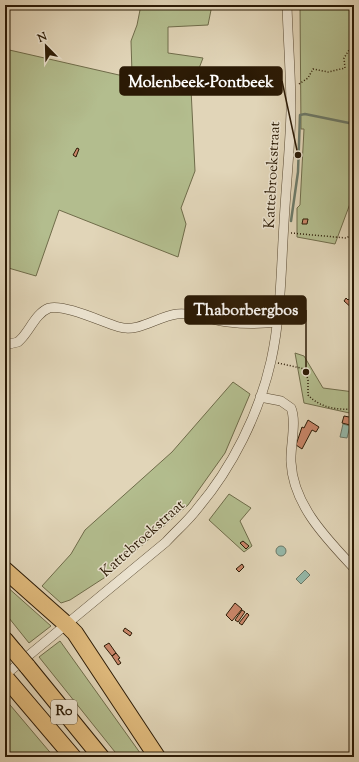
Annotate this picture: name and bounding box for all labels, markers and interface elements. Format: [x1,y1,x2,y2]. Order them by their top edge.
north arrow [26,26,66,66]
text: N [34,29,50,47]
callout: Molenbeek-Pontbeek [120,67,282,95]
text: Molenbeek-Pontbeek [128,72,274,95]
street label: Kattebroekstraat [260,121,286,229]
callout: Thaborbergbos [185,296,306,324]
text: Thaborbergbos [194,300,298,323]
street label: Kattebroekstraat [96,495,190,583]
road number: R0 [51,700,77,724]

